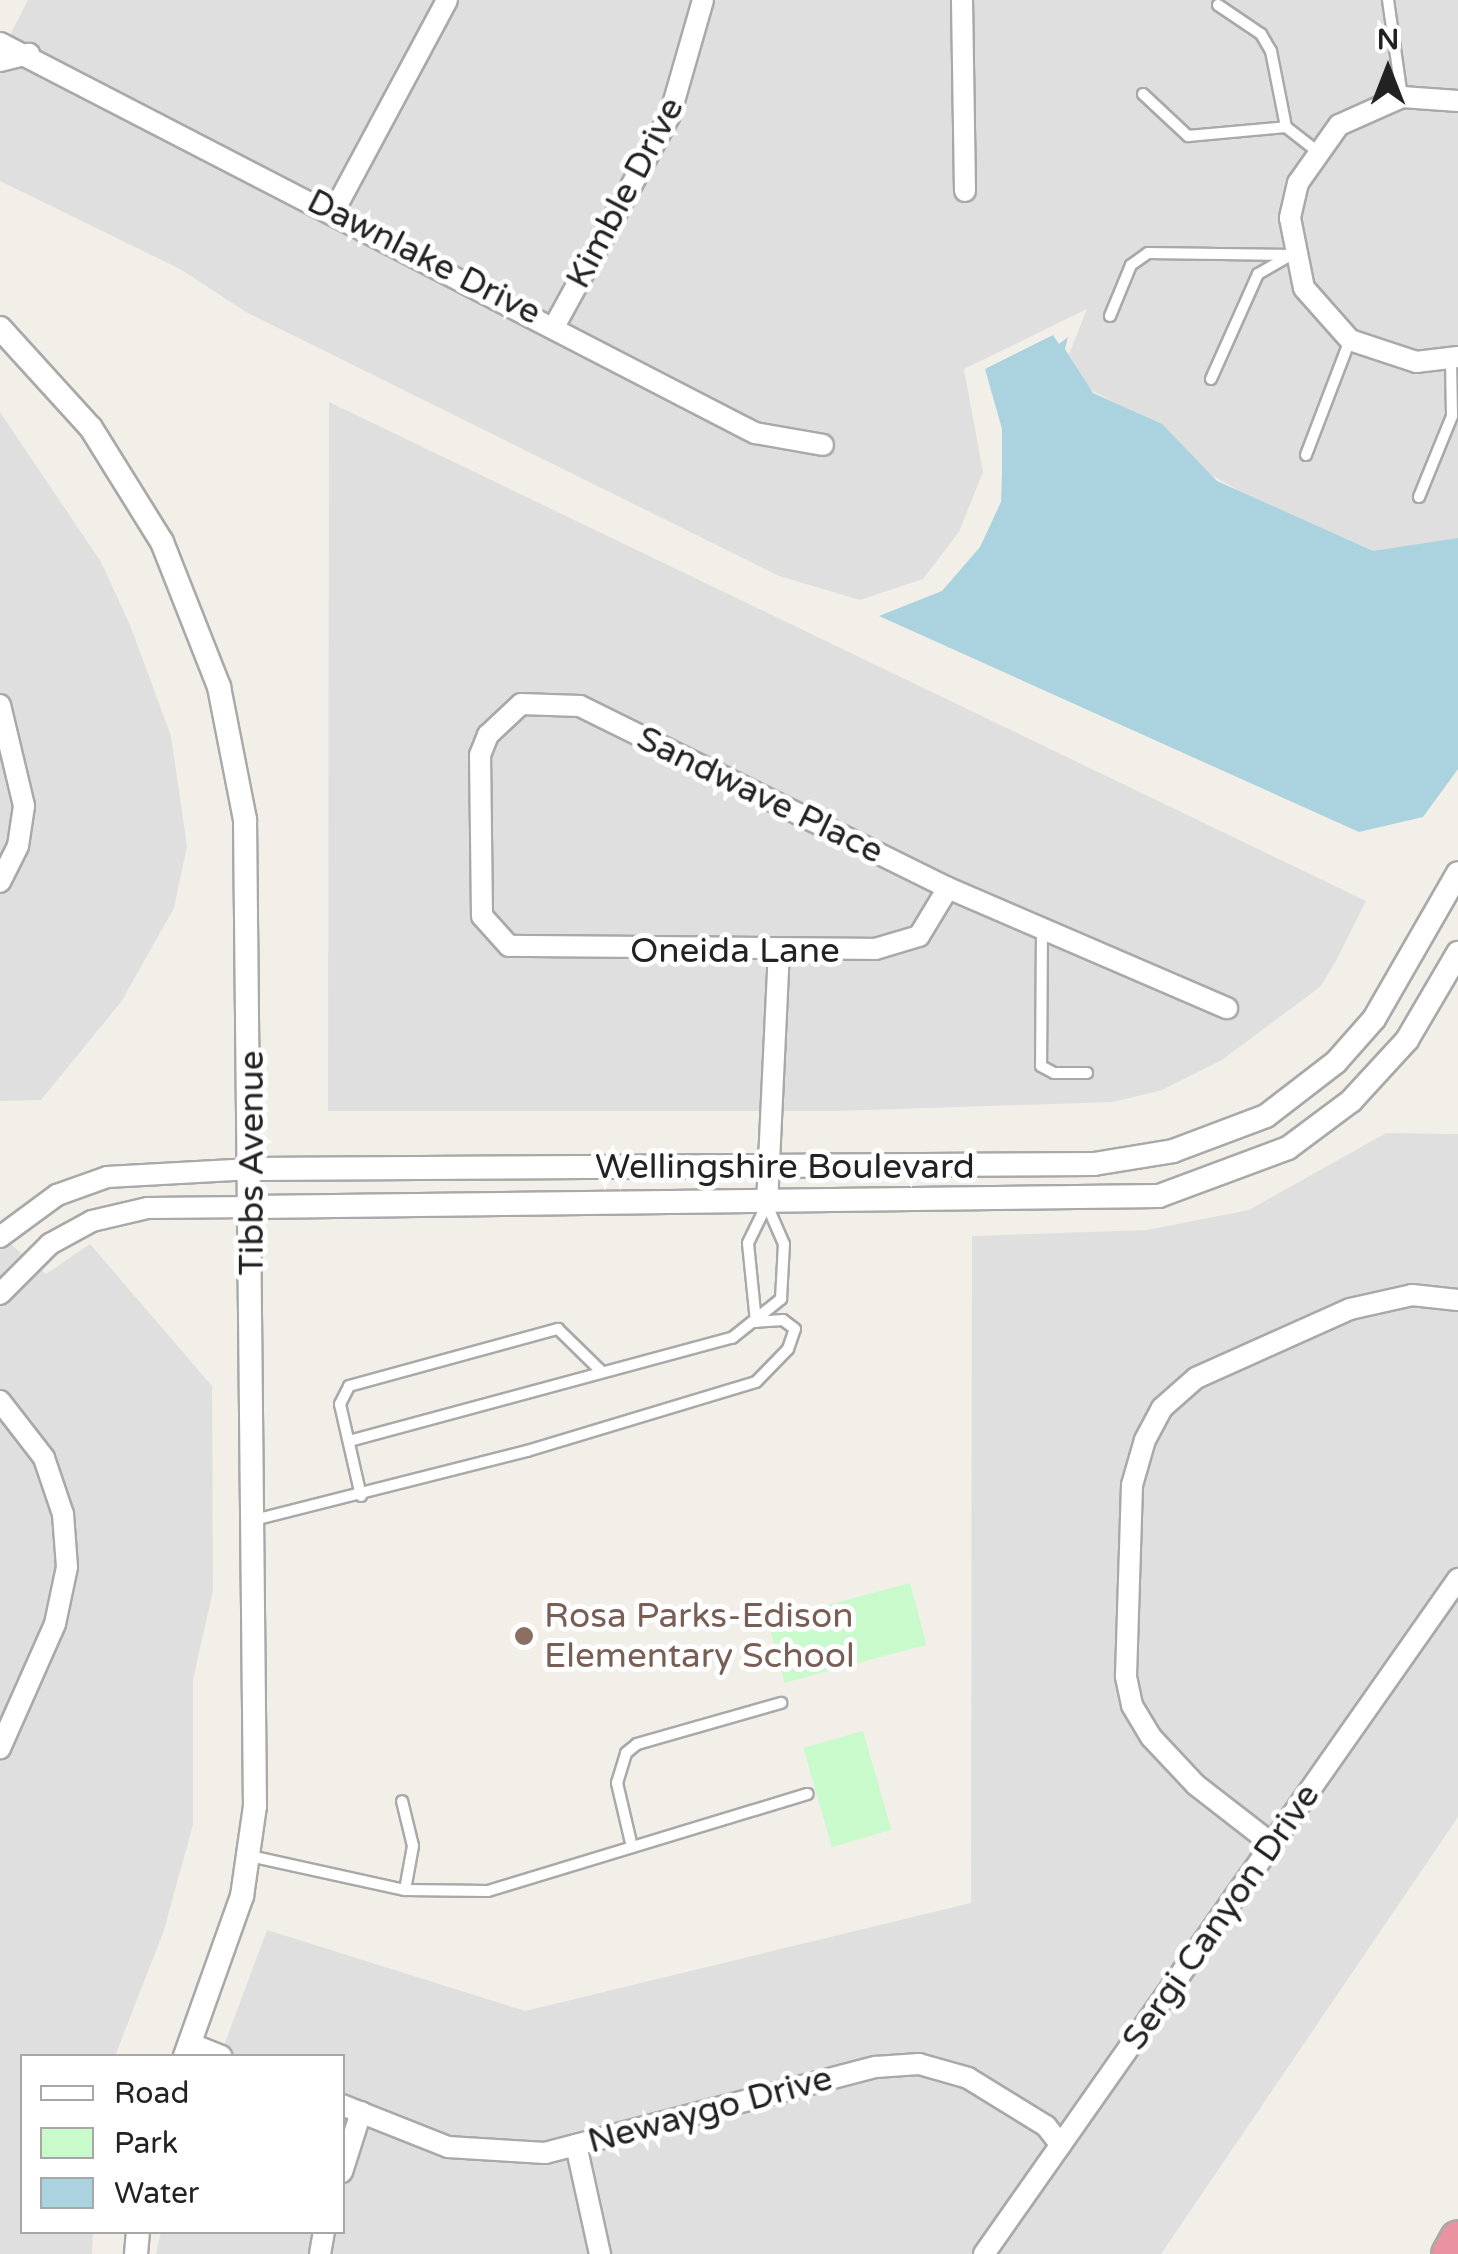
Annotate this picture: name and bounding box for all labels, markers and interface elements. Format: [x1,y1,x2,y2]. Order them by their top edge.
north arrow [1338,20,1438,120]
text: N [1377,23,1399,57]
street label: Kimble Drive [557,90,693,296]
street label: Dawnlake Drive [300,180,548,334]
street label: Sandwave Place [630,717,890,873]
street label: Oneida Lane [630,930,840,972]
street label: Tibbs Avenue [231,1050,273,1276]
street label: Wellingshire Boulevard [595,1146,975,1188]
place label: Rosa Parks-Edison Elementary School [544,1595,855,1677]
marker: Rosa Parks-Edison Elementary School [513,1625,535,1647]
street label: Sergi Canyon Drive [1113,1776,1329,2058]
legend [20,2054,345,2234]
street label: Newaygo Drive [583,2057,837,2163]
text: Road [114,2075,189,2112]
text: Park [114,2125,178,2162]
text: Water [114,2175,199,2212]

